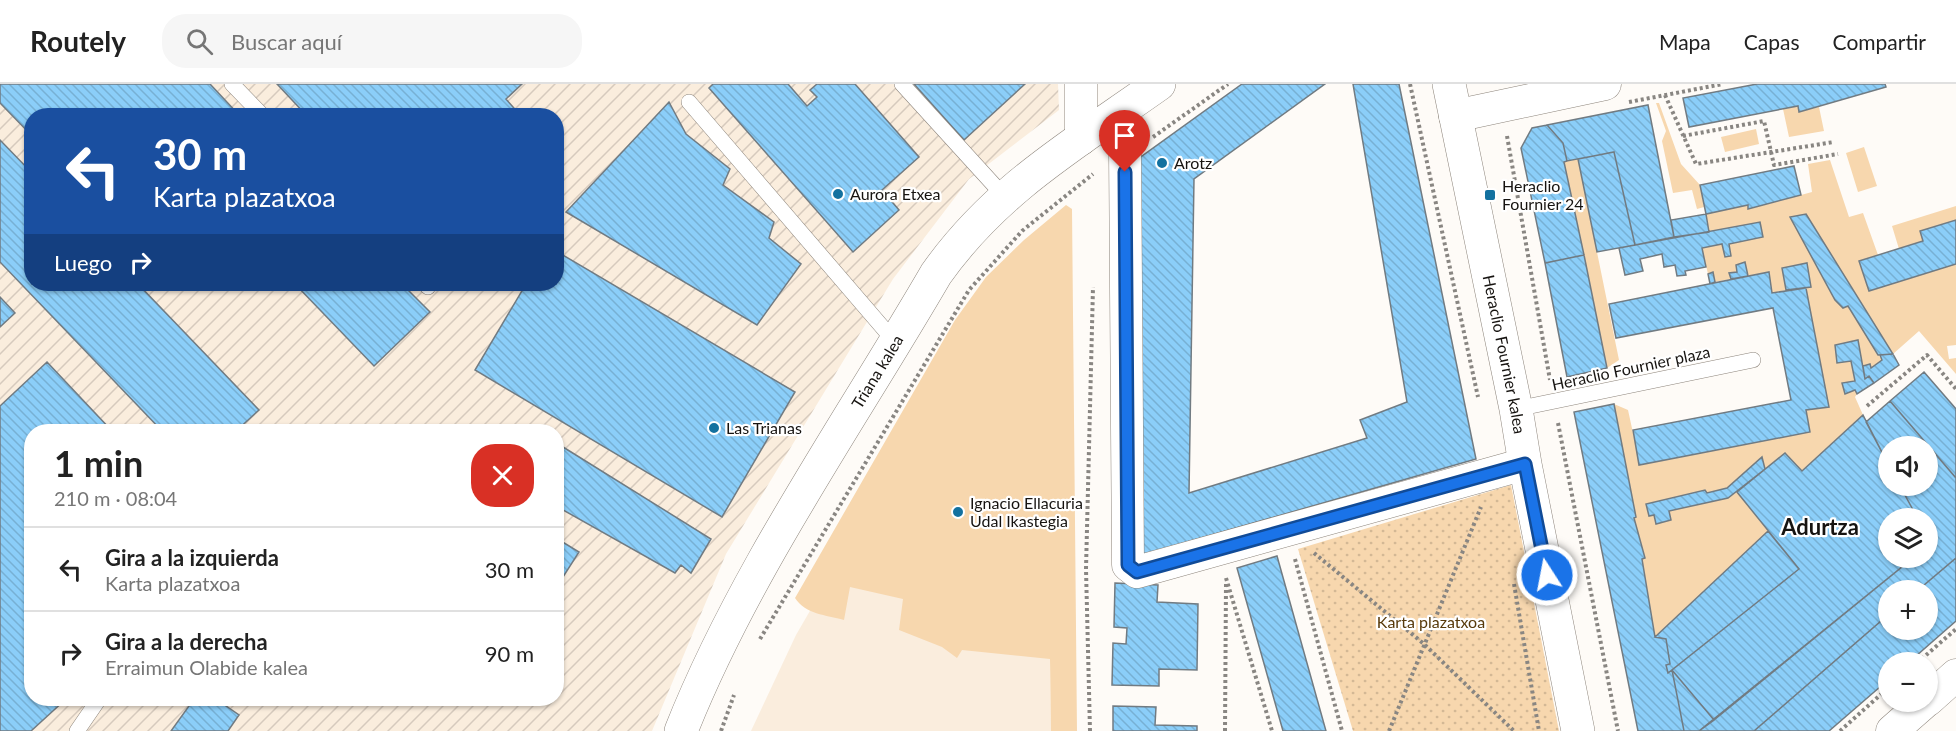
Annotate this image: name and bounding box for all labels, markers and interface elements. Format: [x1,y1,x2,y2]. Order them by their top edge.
search box [162,14,582,68]
text: Routely [30,24,126,58]
icon: search [183,25,216,58]
text: Buscar aquí [231,28,342,55]
text: Mapa [1659,29,1711,54]
text: Capas [1744,29,1800,54]
text: Compartir [1833,29,1926,54]
pin [1099,110,1150,172]
icon: arrive [1108,119,1141,152]
text: 30 m [153,129,247,179]
icon: left [54,132,132,210]
place label: Arotz [1174,153,1212,172]
marker: Arotz [1155,156,1169,170]
place label: Heraclio Fournier 24 [1502,176,1584,213]
text: Karta plazatxoa [153,180,336,213]
place label: Aurora Etxea [850,184,941,203]
marker: Aurora Etxea [831,187,845,201]
marker: Heraclio Fournier 24 [1483,188,1497,202]
icon: right [124,246,157,279]
text: Luego [54,249,112,276]
street label: Heraclio Fournier kalea [1480,273,1530,435]
street label: Triana kalea [847,331,907,411]
street label: Heraclio Fournier plaza [1550,341,1712,394]
place label: Las Trianas [726,418,802,437]
marker: Las Trianas [707,421,721,435]
map controls [1878,436,1938,712]
button: sound [1878,436,1938,496]
text: 1 min [54,441,143,485]
button: close [471,444,534,507]
text: 210 m · 08:04 [54,486,177,510]
place label: Ignacio Ellacuria Udal Ikastegia [970,493,1083,530]
marker: Ignacio Ellacuria Udal Ikastegia [951,505,965,519]
button: layers [1878,508,1938,568]
district label: Adurtza [1780,513,1859,540]
position arrow [1515,543,1579,607]
text: Gira a la izquierda [105,544,279,571]
icon: left [54,553,87,586]
text: 30 m [485,556,534,583]
text: Karta plazatxoa [105,571,240,595]
button: + [1878,580,1938,640]
park label: Karta plazatxoa [1377,612,1485,631]
text: Gira a la derecha [105,628,268,655]
icon: right [54,637,87,670]
text: 90 m [485,640,534,667]
button: − [1878,652,1938,712]
text: Erraimun Olabide kalea [105,655,308,679]

